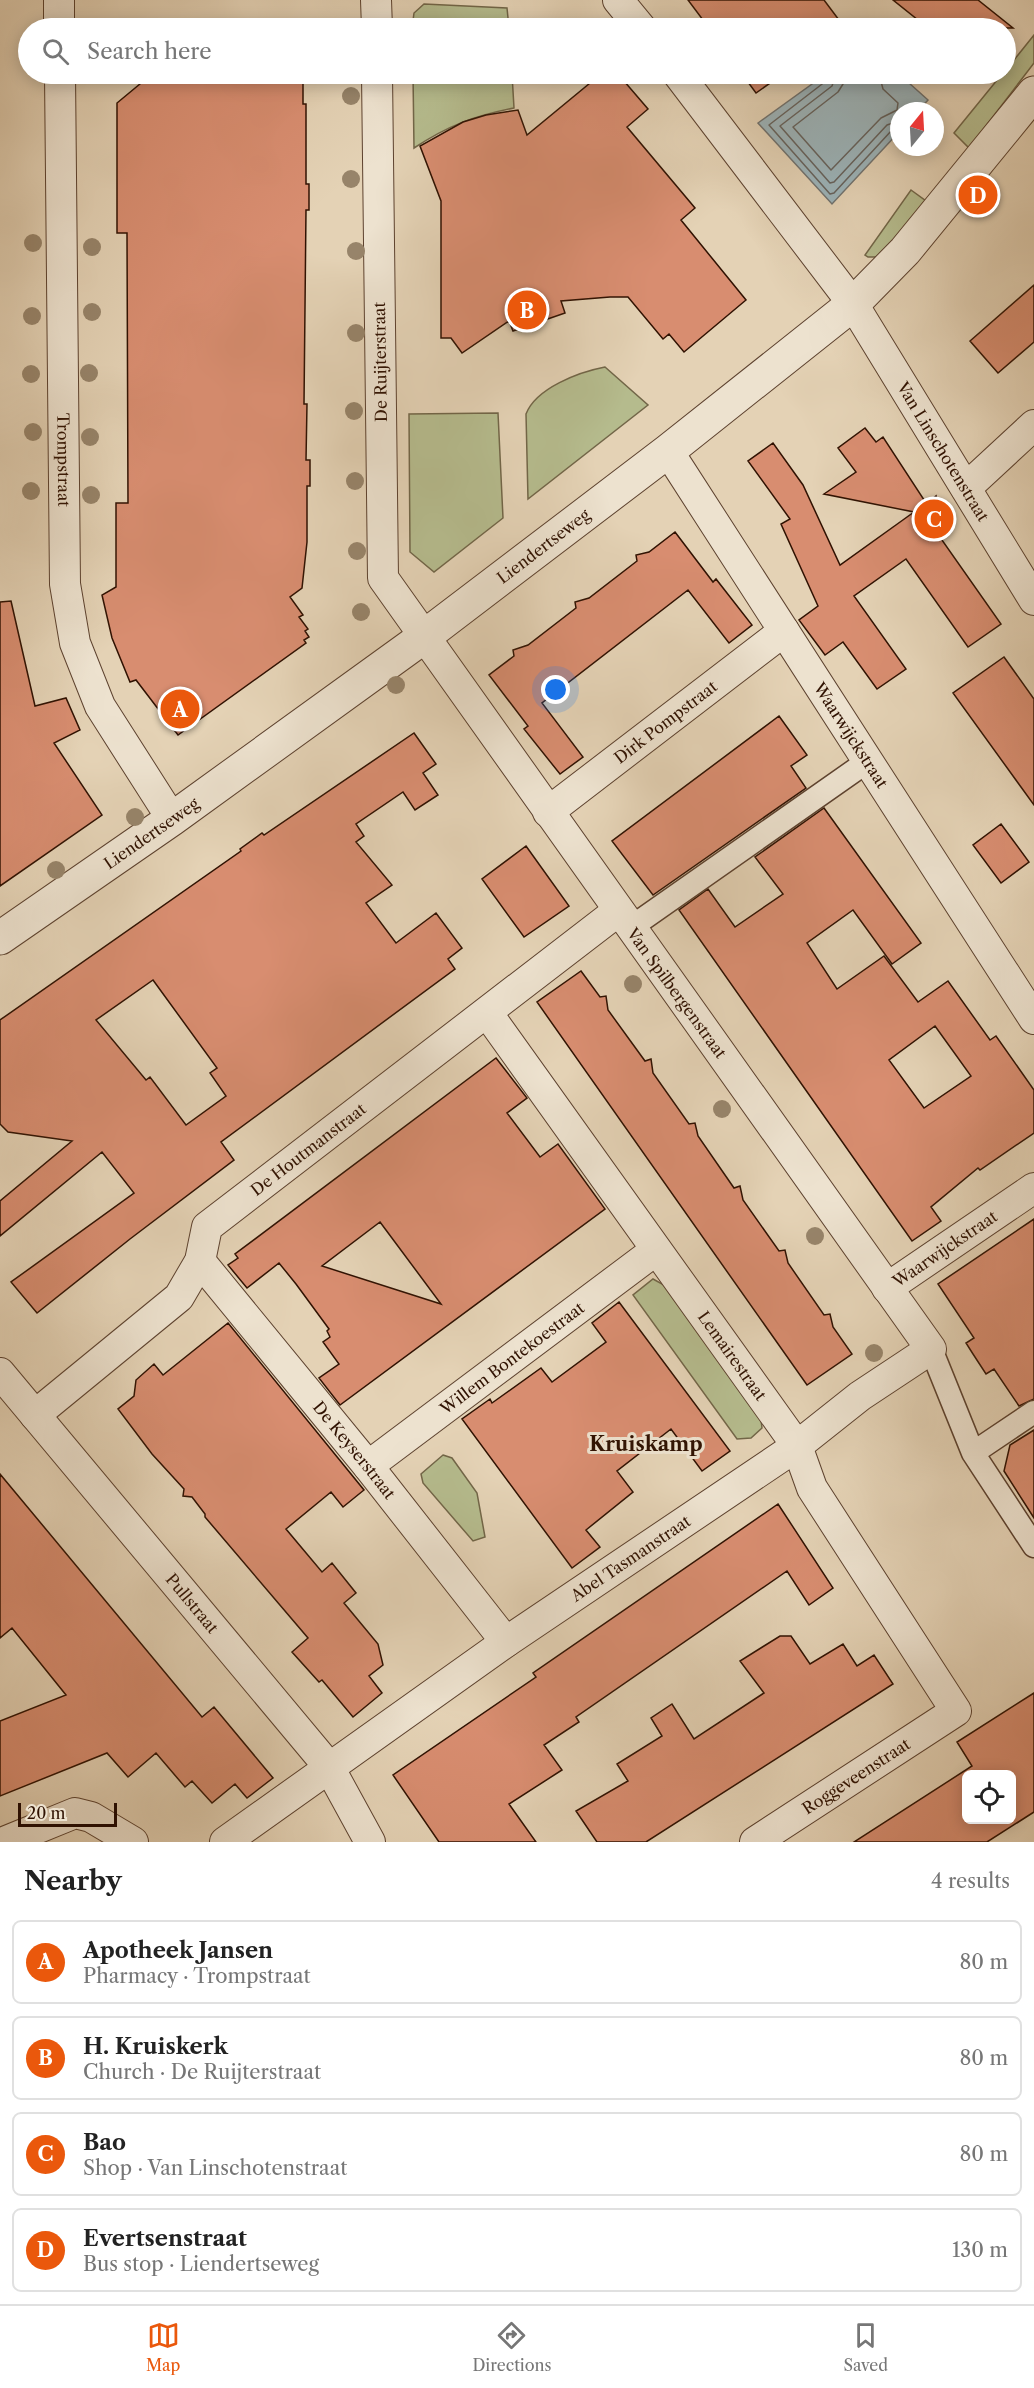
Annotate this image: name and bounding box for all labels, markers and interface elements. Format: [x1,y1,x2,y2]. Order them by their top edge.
search box [18,18,1016,84]
icon: search [39,35,72,68]
text: Search here [87,38,212,65]
north arrow [890,102,944,156]
pin: D [958,172,998,218]
pin: B [508,288,546,332]
street label: De Ruijterstraat [369,301,391,422]
street label: Van Linschotenstraat [892,377,994,525]
street label: Trompstraat [53,413,74,507]
pin: C [914,496,954,542]
street label: Liendertseweg [493,504,594,588]
your location [541,675,570,704]
street label: Dirk Pompstraat [610,676,721,768]
street label: Waarwijckstraat [809,678,893,792]
pin: A [160,686,200,732]
street label: Liendertseweg [100,793,203,873]
street label: Van Spilbergenstraat [622,923,731,1062]
street label: De Houtmanstraat [246,1099,370,1200]
street label: Waarwijckstraat [888,1206,1001,1292]
street label: Willem Bontekoestraat [435,1297,588,1419]
street label: Lemairestraat [694,1307,771,1404]
street label: De Keyserstraat [309,1397,400,1503]
district label: Kruiskamp [589,1432,703,1456]
street label: Abel Tasmanstraat [566,1511,694,1606]
street label: Pullstraat [162,1569,223,1637]
street label: Roggeveenstraat [798,1733,914,1818]
map controls [962,1770,1016,1824]
button: locate [962,1770,1016,1824]
scale bar [18,1800,117,1828]
text: 20 m [27,1803,66,1823]
text: Nearby [24,1865,122,1897]
text: 4 results [931,1869,1010,1893]
text: Apotheek Jansen [83,1937,273,1964]
text: A [38,1950,53,1974]
text: 80 m [960,1950,1008,1974]
text: Pharmacy · Trompstraat [83,1964,311,1988]
text: H. Kruiskerk [83,2033,228,2060]
text: B [38,2046,53,2070]
text: 80 m [960,2046,1008,2070]
text: Church · De Ruijterstraat [83,2060,321,2084]
text: Bao [83,2129,126,2156]
text: C [37,2142,54,2166]
text: 80 m [960,2142,1008,2166]
text: Shop · Van Linschotenstraat [83,2156,347,2180]
text: Evertsenstraat [83,2225,247,2252]
text: D [37,2238,54,2262]
text: 130 m [952,2238,1008,2262]
text: Bus stop · Liendertseweg [83,2252,319,2276]
tab: Map [146,2319,180,2375]
tab: Directions [472,2319,551,2375]
tab: Saved [844,2319,888,2375]

